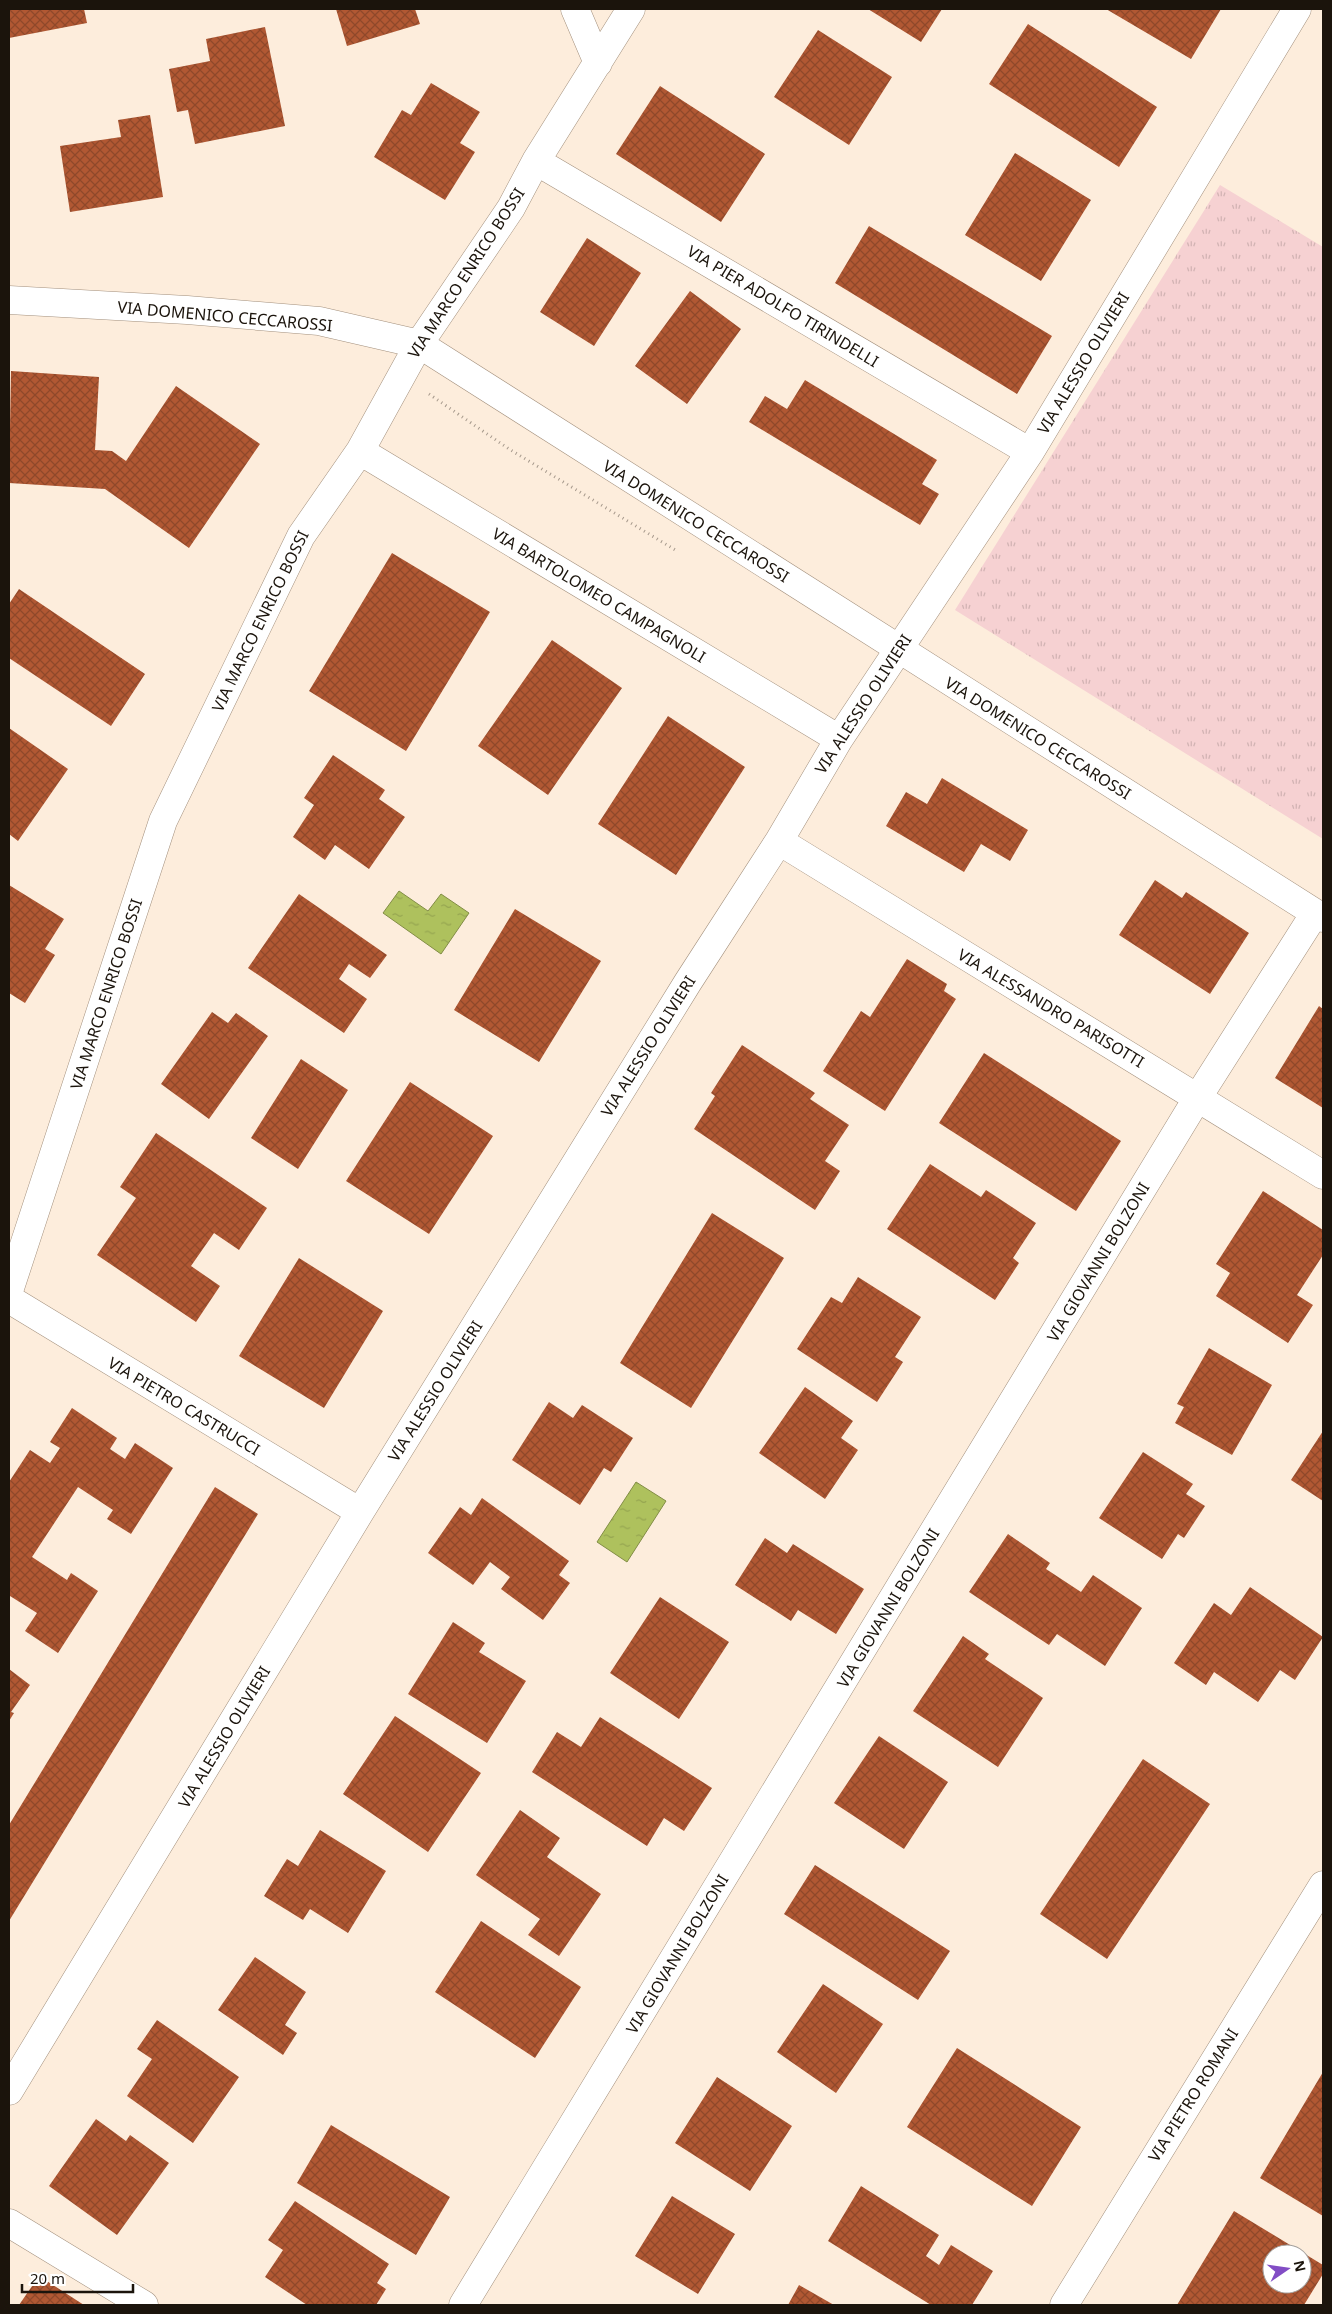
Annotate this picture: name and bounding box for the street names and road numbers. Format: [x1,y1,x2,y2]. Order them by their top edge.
street label: VIA MARCO ENRICO BOSSI [402,183,530,363]
street label: VIA PIER ADOLFO TIRINDELLI [683,240,883,372]
street label: VIA ALESSIO OLIVIERI [1032,288,1134,438]
street label: VIA DOMENICO CECCAROSSI [117,296,333,336]
street label: VIA DOMENICO CECCAROSSI [599,455,793,587]
street label: VIA BARTOLOMEO CAMPAGNOLI [488,522,710,668]
street label: VIA MARCO ENRICO BOSSI [206,527,314,715]
street label: VIA ALESSIO OLIVIERI [810,630,916,778]
street label: VIA DOMENICO CECCAROSSI [941,672,1135,804]
street label: VIA MARCO ENRICO BOSSI [65,896,147,1092]
street label: VIA ALESSANDRO PARISOTTI [954,943,1148,1073]
street label: VIA ALESSIO OLIVIERI [596,971,700,1121]
street label: VIA GIOVANNI BOLZONI [1042,1178,1154,1346]
street label: VIA ALESSIO OLIVIERI [383,1316,487,1466]
street label: VIA PIETRO CASTRUCCI [104,1352,264,1460]
street label: VIA GIOVANNI BOLZONI [832,1524,944,1692]
street label: VIA ALESSIO OLIVIERI [173,1662,275,1812]
street label: VIA GIOVANNI BOLZONI [621,1870,733,2038]
street label: VIA PIETRO ROMANI [1143,2024,1243,2166]

